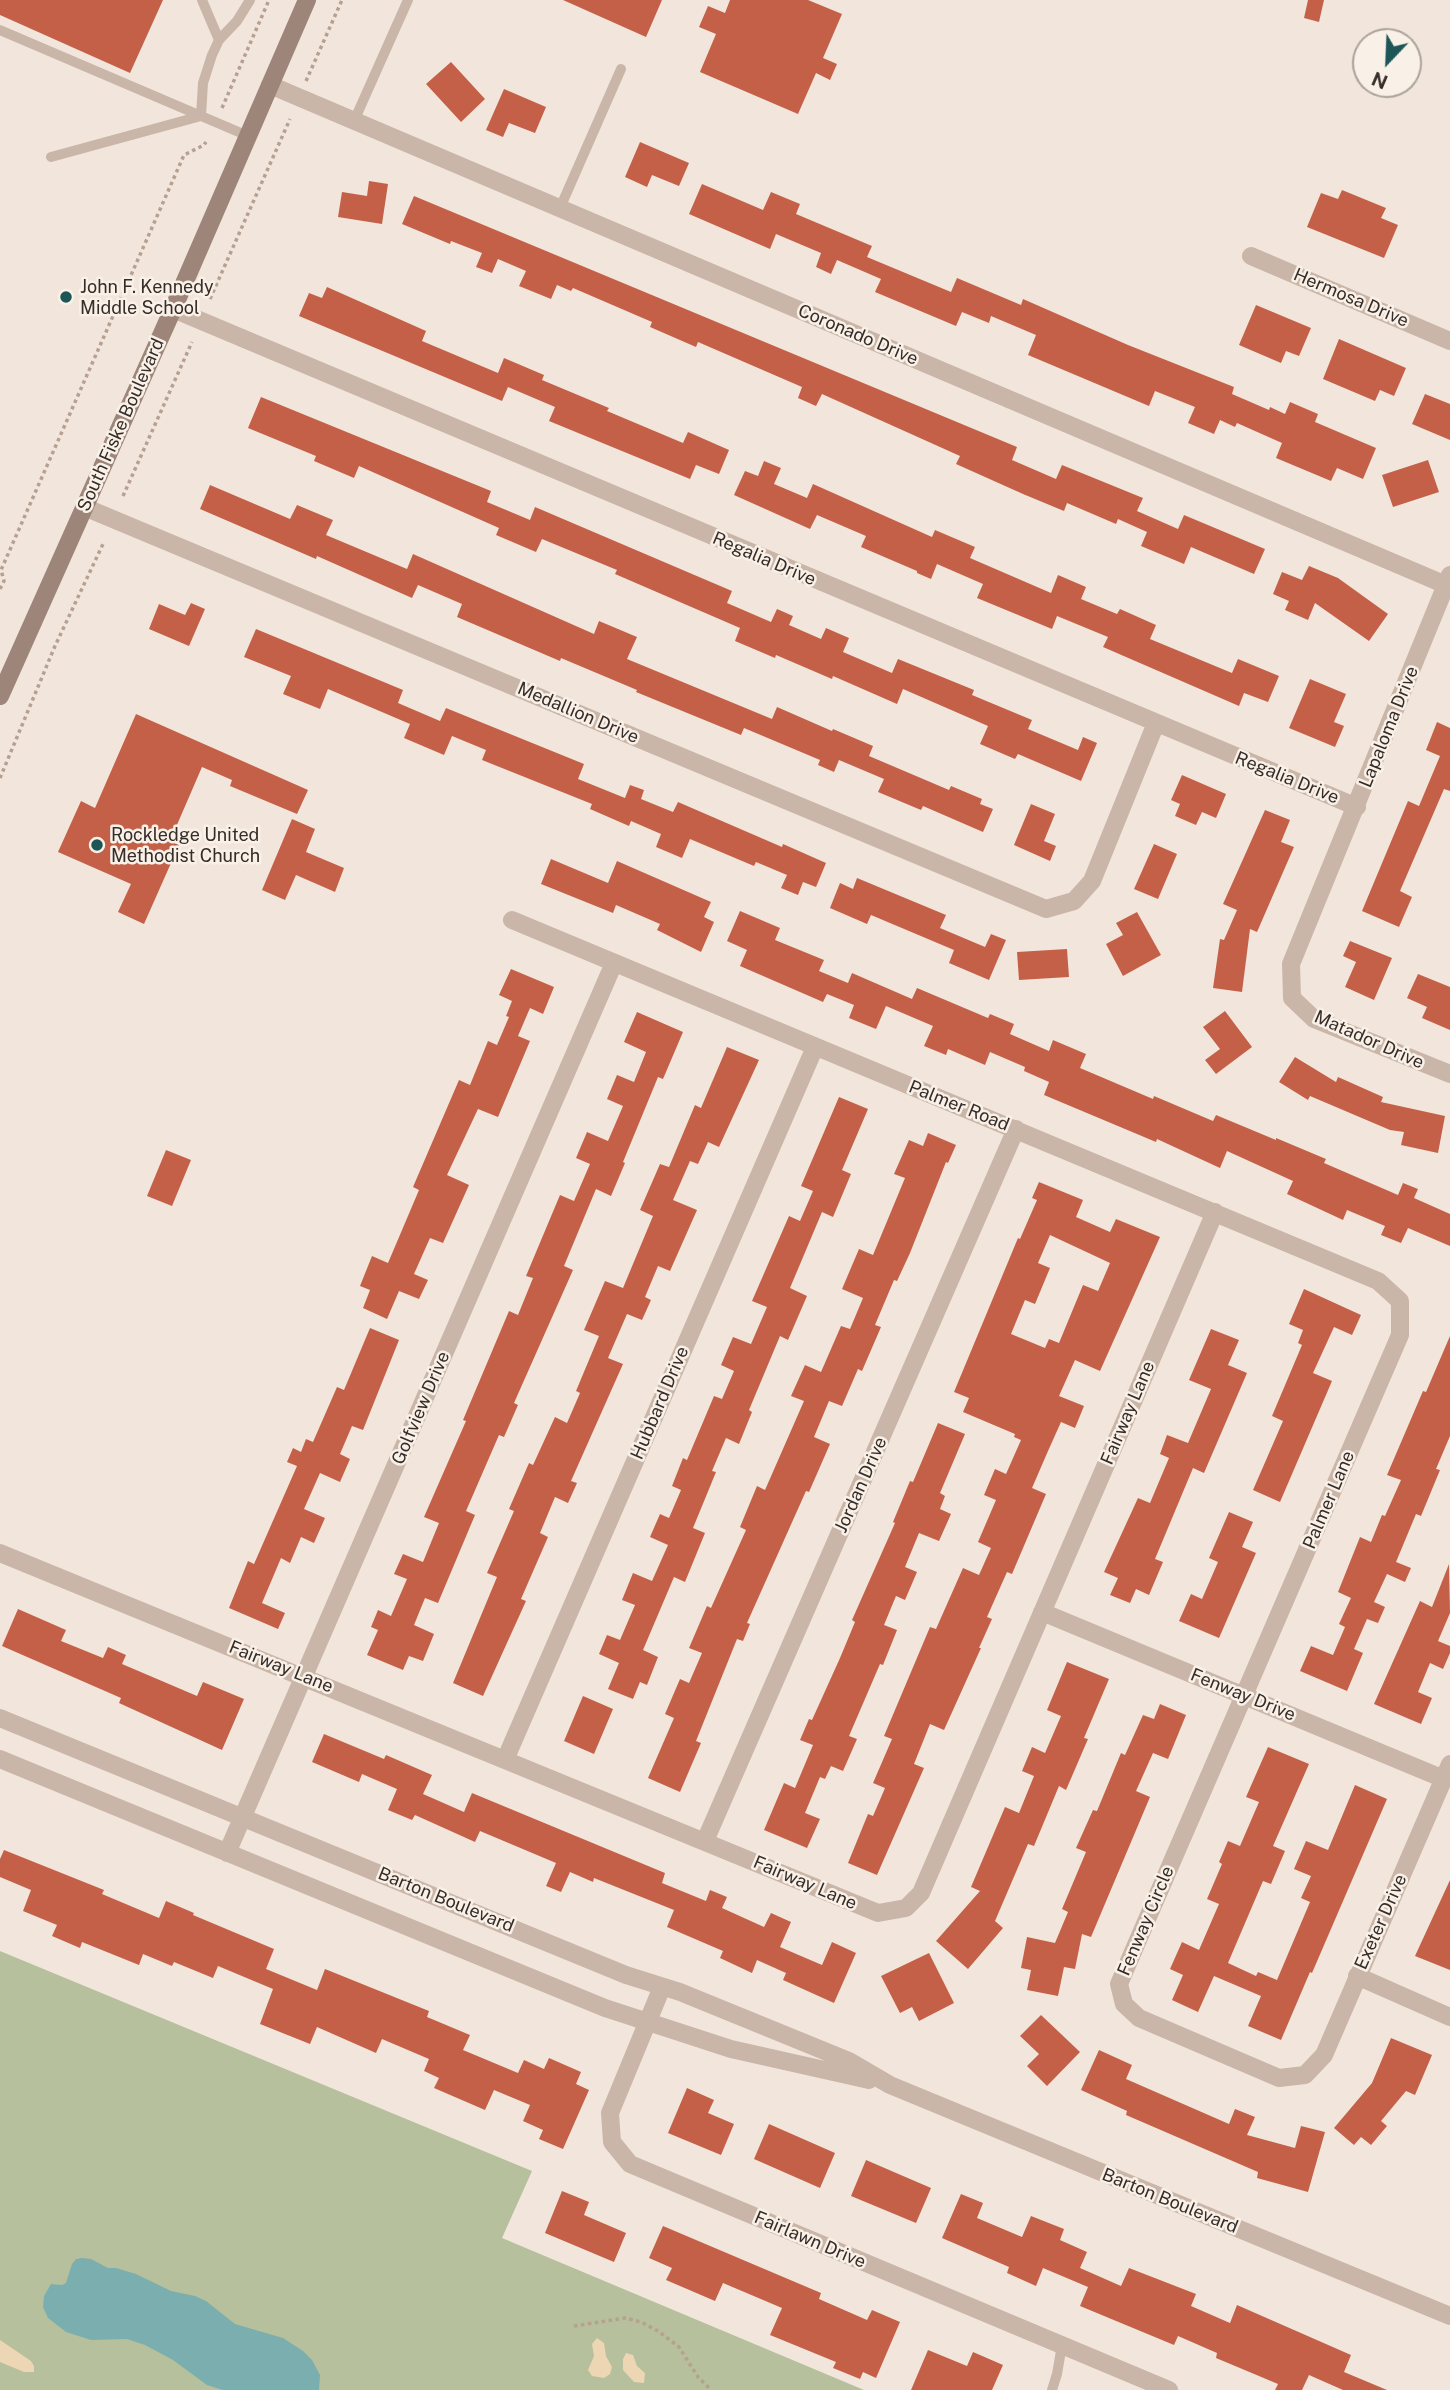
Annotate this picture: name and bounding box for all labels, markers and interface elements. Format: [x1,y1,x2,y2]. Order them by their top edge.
north arrow [1352,28,1422,98]
text: N [1368,67,1391,94]
street label: Hermosa Drive [1290,264,1412,332]
place label: John F. Kennedy Middle School [80,276,214,318]
marker: John F. Kennedy Middle School [58,289,74,305]
street label: Coronado Drive [795,300,921,370]
street label: South Fiske Boulevard [73,335,169,515]
street label: Regalia Drive [709,528,819,590]
street label: Lapaloma Drive [1355,663,1423,791]
street label: Medallion Drive [514,678,642,748]
street label: Regalia Drive [1232,747,1342,809]
place label: Rockledge United Methodist Church [111,824,260,866]
marker: Rockledge United Methodist Church [89,837,105,853]
street label: Matador Drive [1311,1006,1427,1074]
street label: Palmer Road [906,1076,1012,1136]
street label: Hubbard Drive [626,1343,694,1463]
street label: Golfview Drive [387,1348,455,1468]
street label: Fairway Lane [1096,1358,1160,1468]
street label: Jordan Drive [830,1434,892,1536]
street label: Palmer Lane [1299,1448,1359,1552]
street label: Fairway Lane [226,1636,336,1698]
street label: Fenway Drive [1187,1664,1299,1726]
street label: Fairway Lane [750,1851,860,1915]
street label: Barton Boulevard [375,1863,517,1937]
street label: Fenway Circle [1113,1863,1179,1979]
street label: Exeter Drive [1350,1871,1412,1973]
street label: Barton Boulevard [1099,2164,1241,2238]
street label: Fairlawn Drive [751,2207,869,2273]

